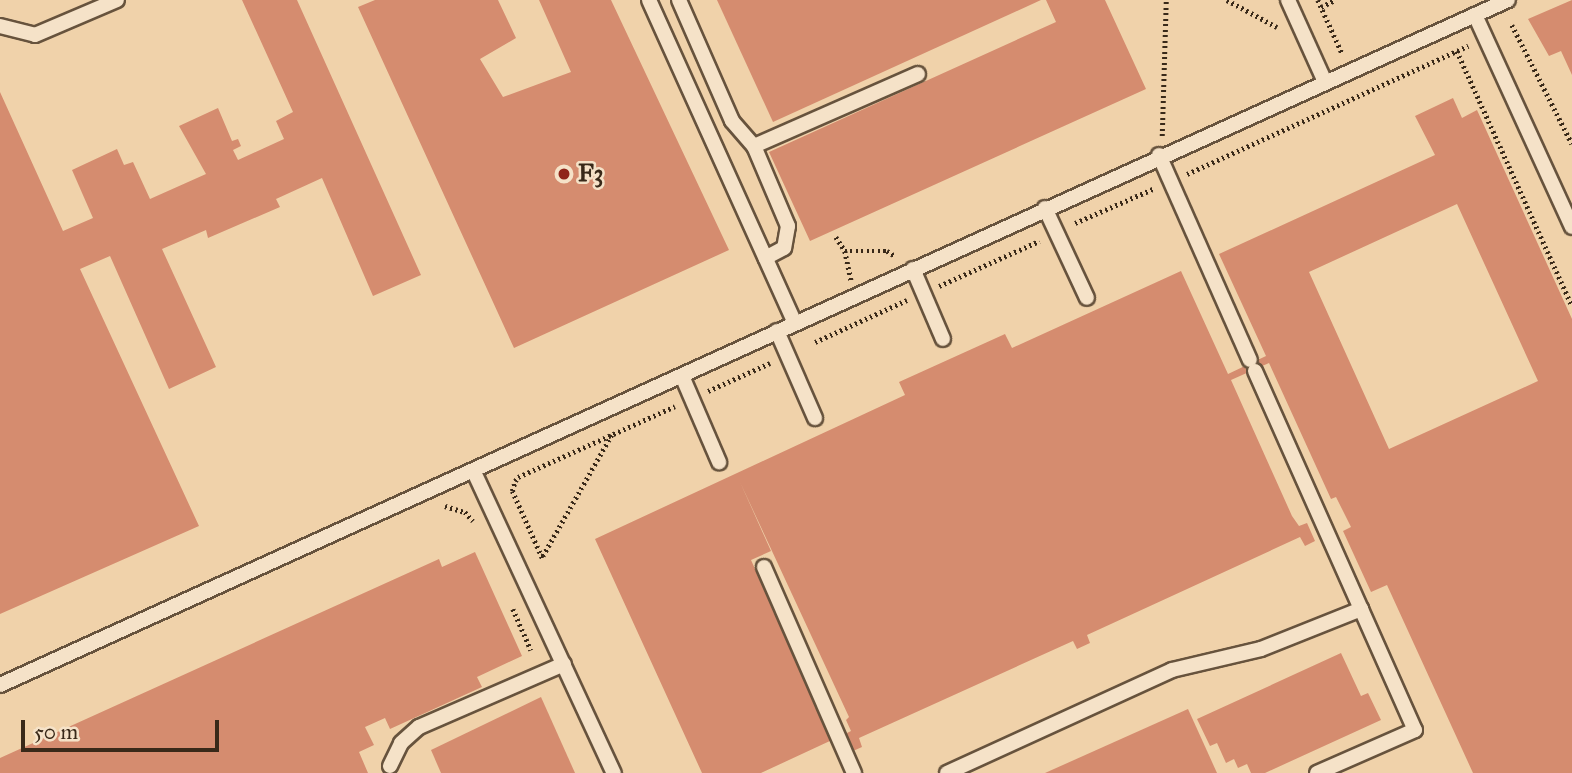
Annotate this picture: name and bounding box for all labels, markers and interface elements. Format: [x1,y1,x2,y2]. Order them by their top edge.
place label: F3 [578,160,603,188]
marker: F3 [556,166,572,182]
scale bar [24,706,222,750]
text: 50 m [34,719,78,745]

